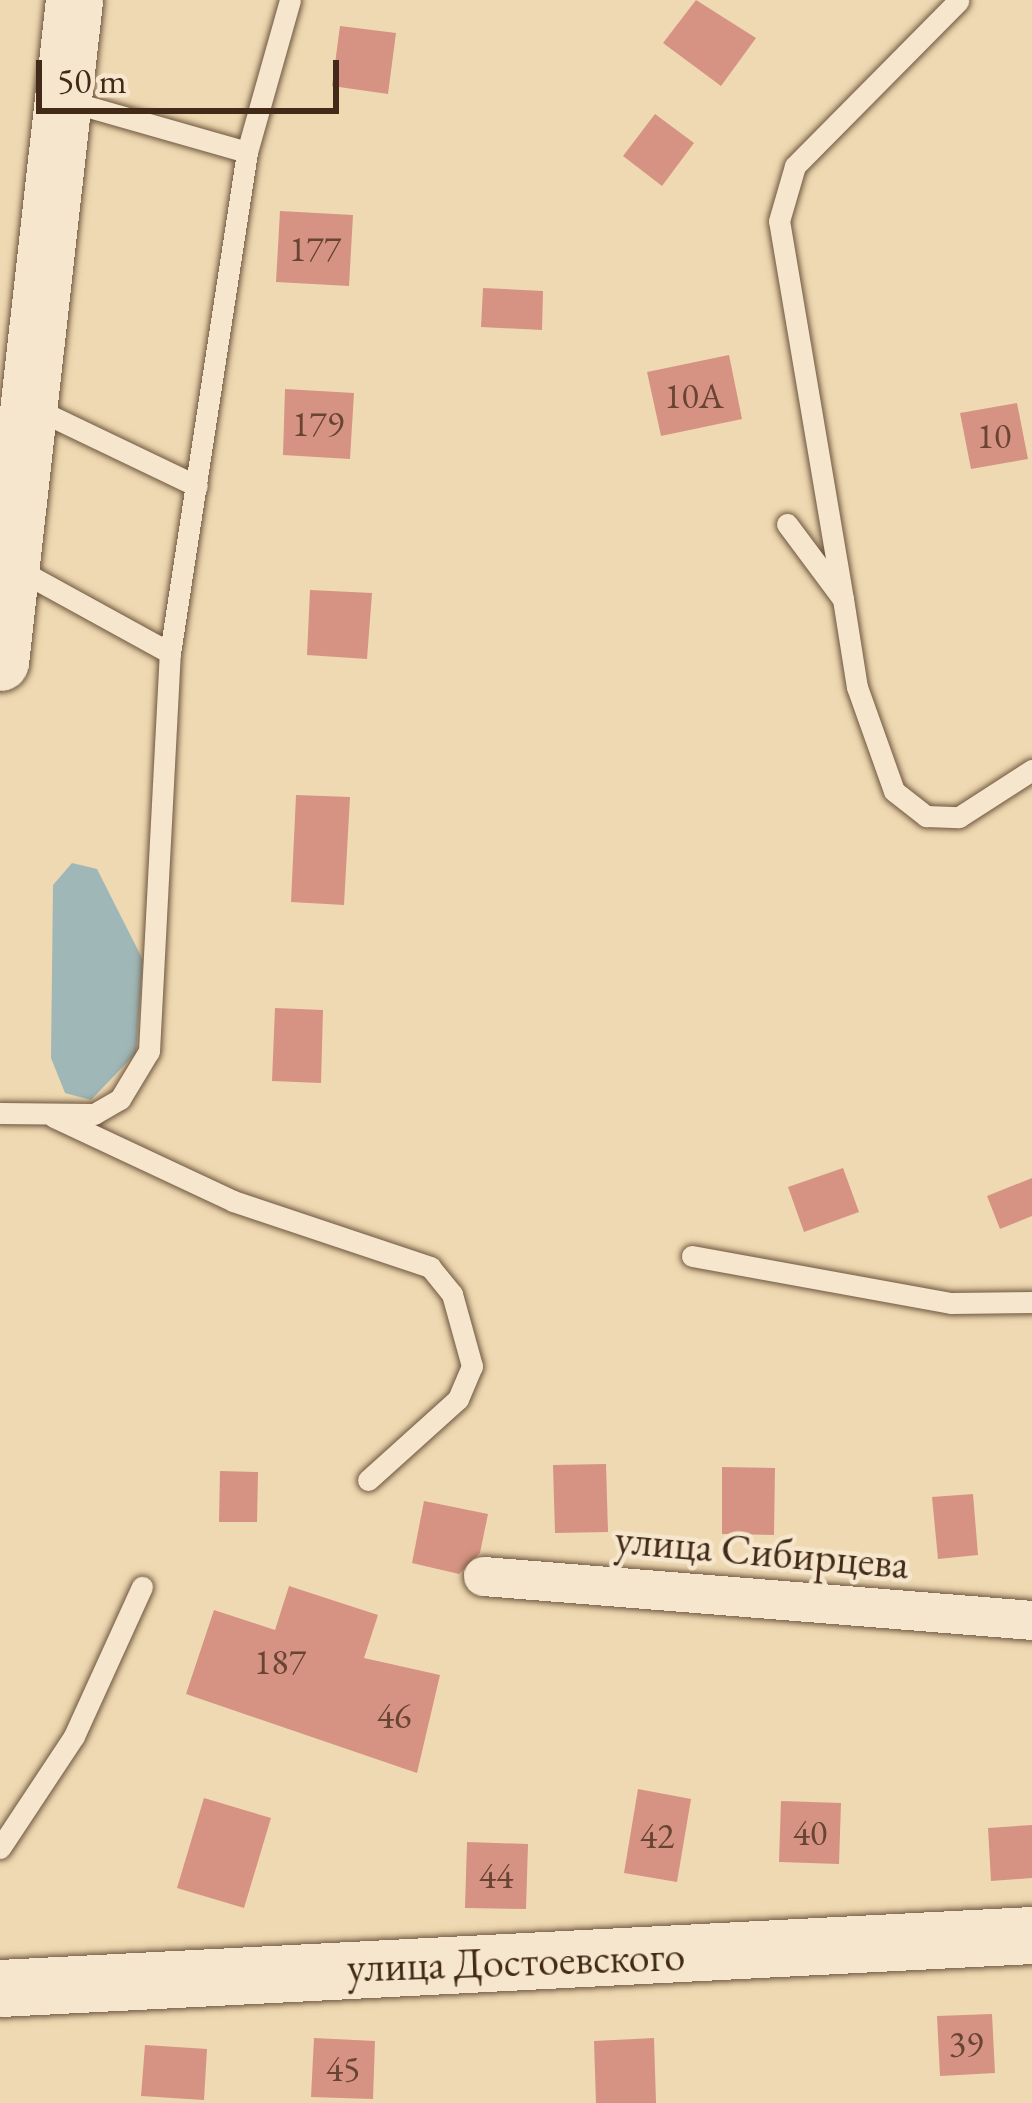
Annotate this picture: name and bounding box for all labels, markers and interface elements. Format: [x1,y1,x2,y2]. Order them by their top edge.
scale bar [42,36,345,110]
text: 50 m [57,57,127,104]
house number: 177 [289,227,341,271]
house number: 10А [664,374,724,418]
house number: 179 [292,402,344,446]
house number: 10 [977,414,1011,458]
street label: улица Сибирцева [613,1514,911,1590]
house number: 187 [254,1640,306,1684]
house number: 46 [377,1694,411,1738]
house number: 40 [793,1811,827,1855]
house number: 42 [640,1814,674,1858]
house number: 44 [479,1854,513,1898]
street label: улица Достоевского [346,1931,686,1993]
house number: 39 [949,2022,983,2066]
house number: 45 [326,2047,360,2091]

